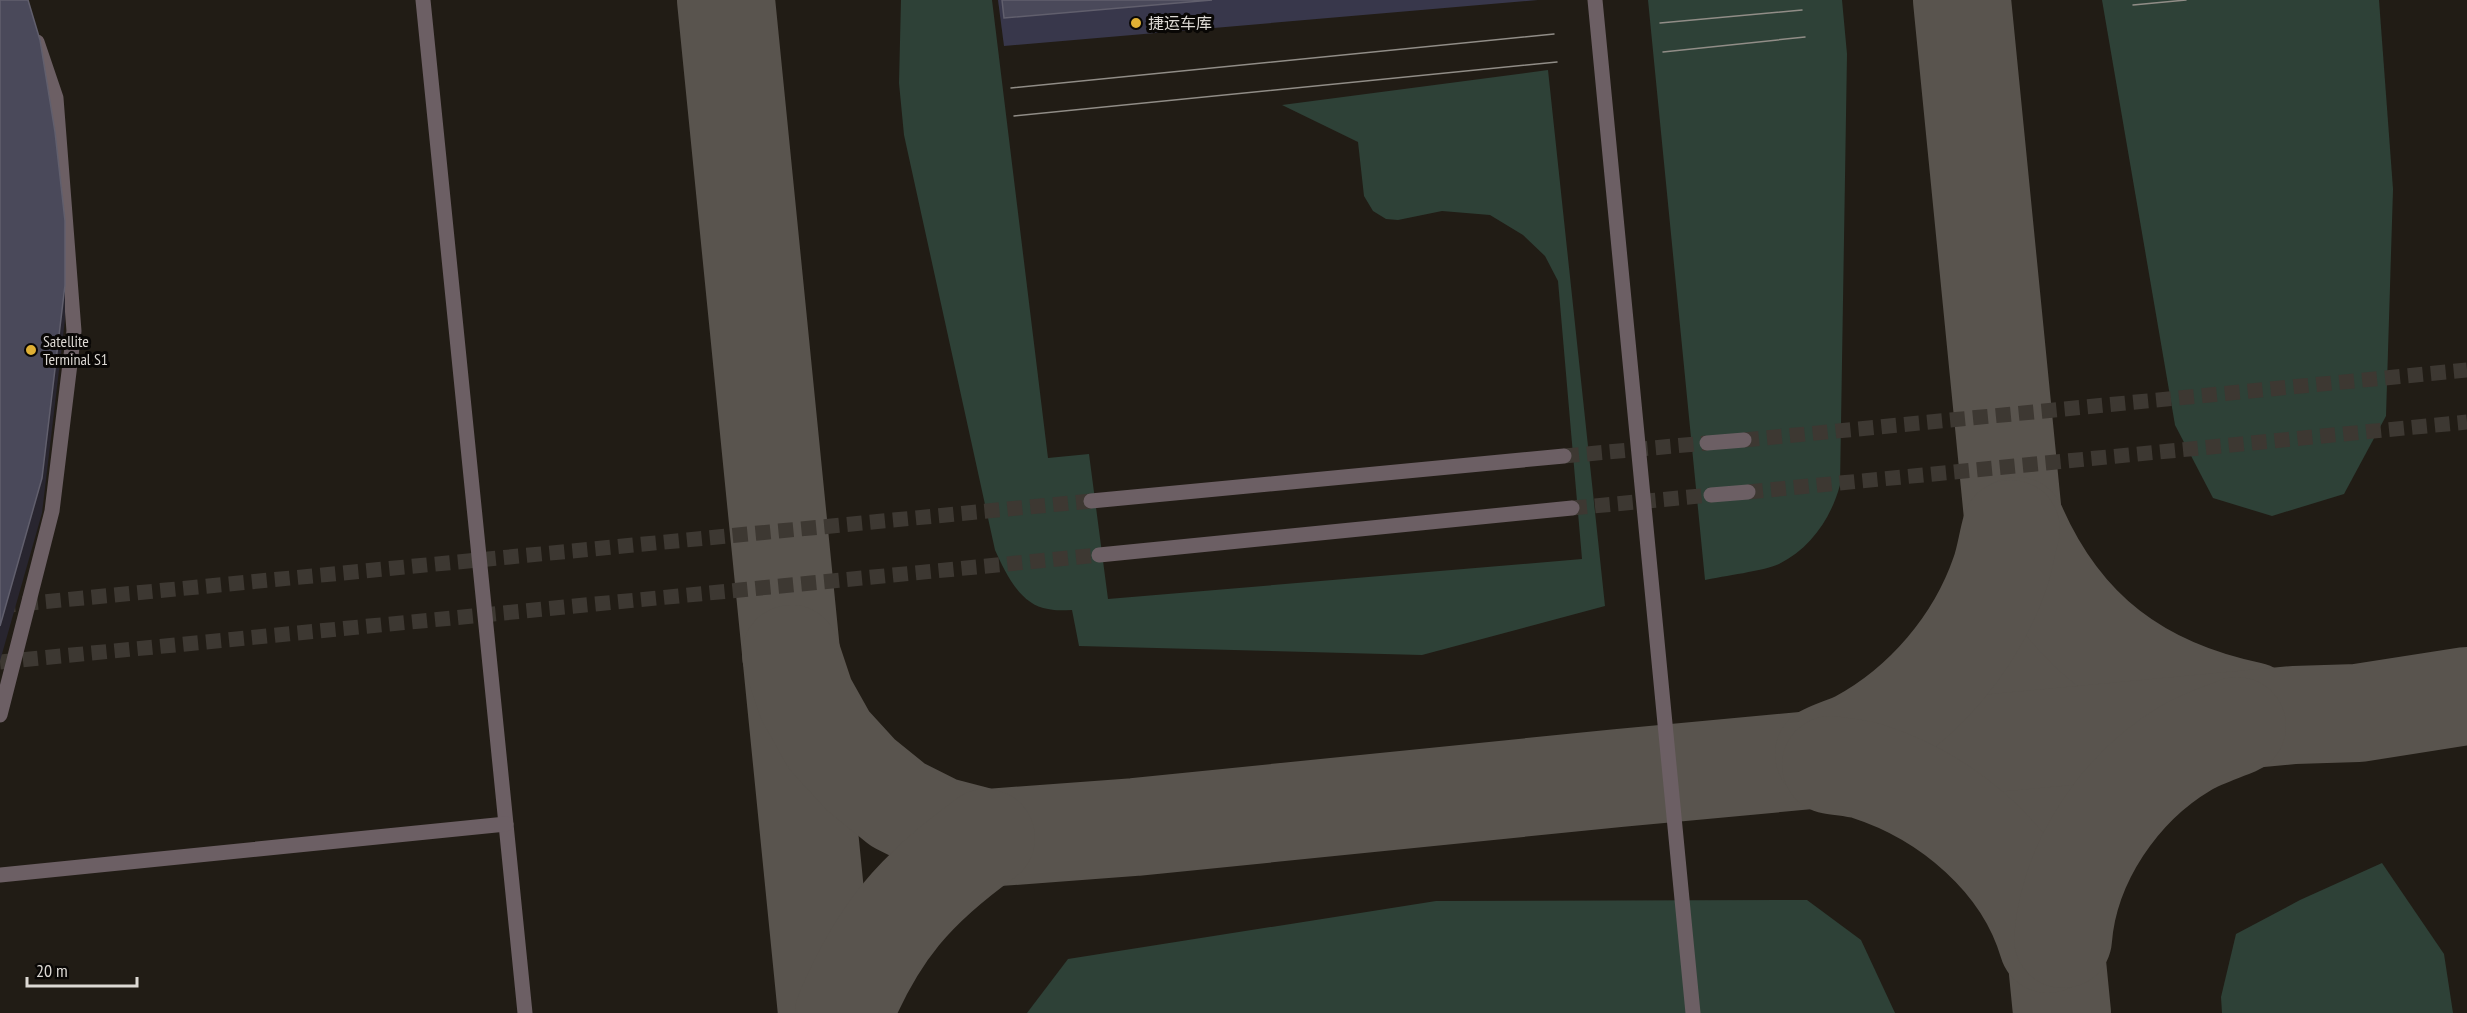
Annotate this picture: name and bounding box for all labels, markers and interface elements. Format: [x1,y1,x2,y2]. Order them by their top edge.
place label: 捷运车库 [1148,13,1212,33]
marker: 捷运车库 [1129,16,1143,30]
place label: Satellite Terminal S1 [43,331,108,369]
marker: Satellite Terminal S1 [24,343,38,357]
scale bar [27,950,136,988]
text: 20 m [36,959,68,982]

